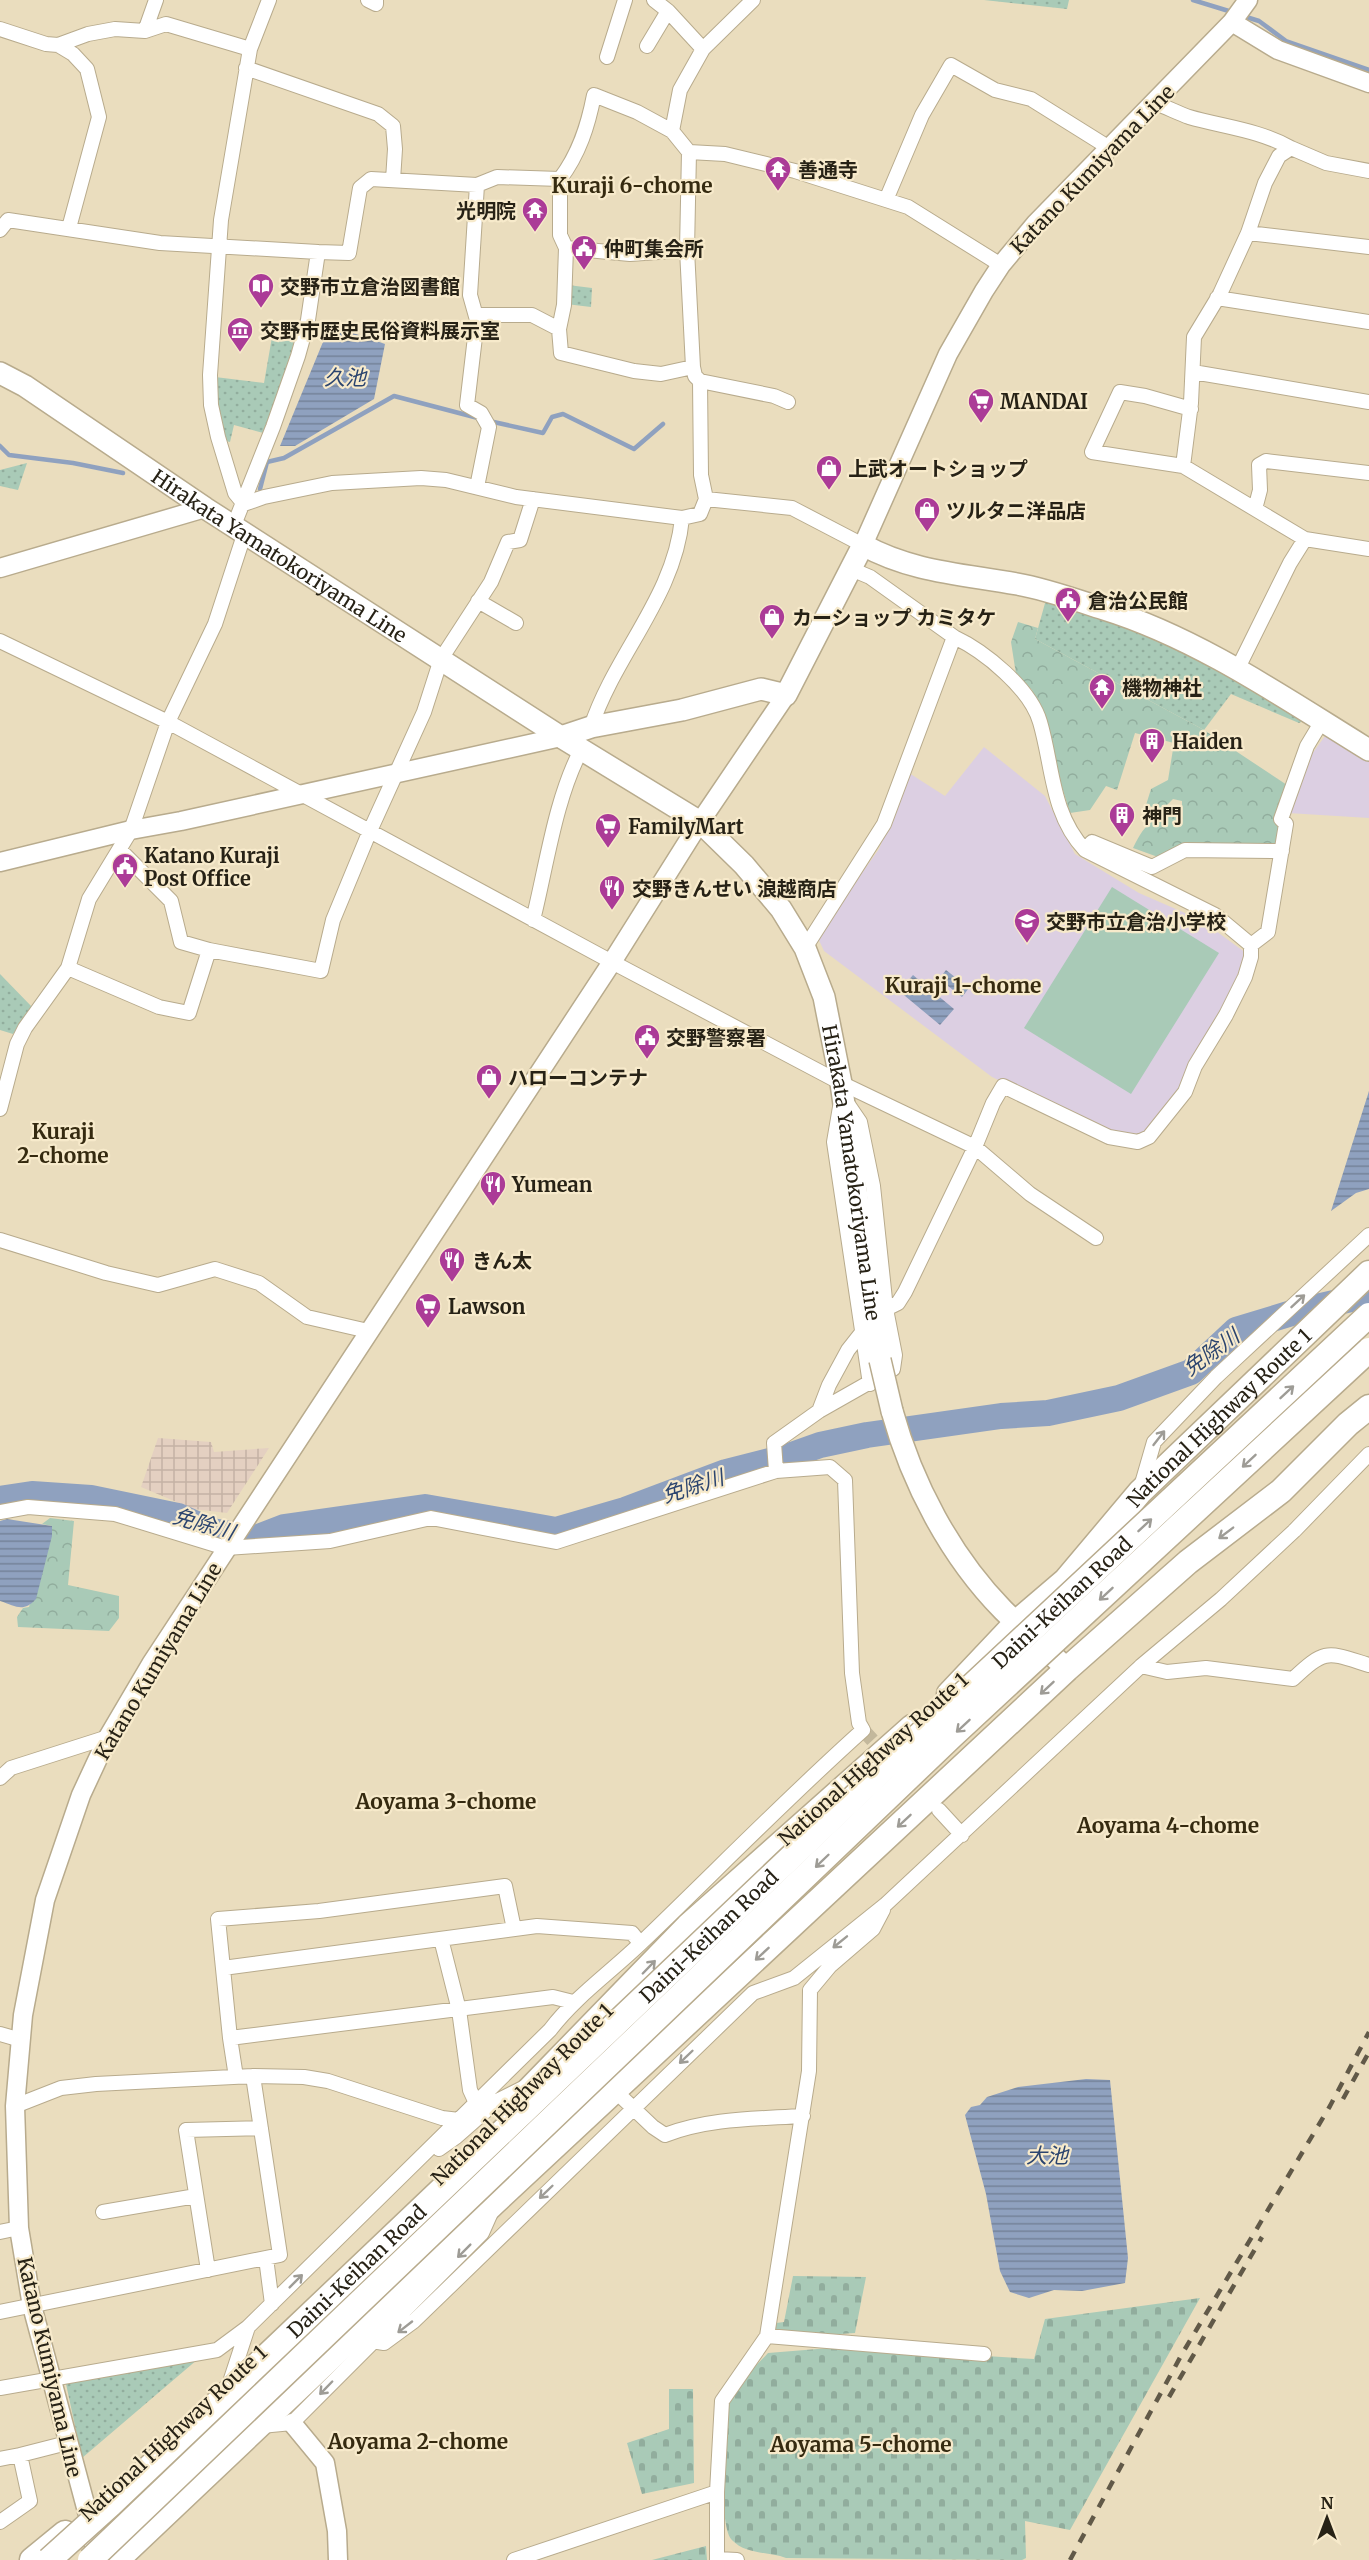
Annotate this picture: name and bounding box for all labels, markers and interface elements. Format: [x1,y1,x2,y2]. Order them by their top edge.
street label: Katano Kumiyama Line [1005,79,1179,259]
temple icon: 善通寺 [763,154,793,192]
place label: 善通寺 [798,157,858,182]
district label: Kuraji 6-chome [551,172,713,199]
temple icon: 光明院 [520,195,550,233]
place label: 光明院 [456,198,516,223]
public building icon: 仲町集会所 [569,233,599,271]
place label: 仲町集会所 [604,236,704,261]
library icon: 交野市立倉治図書館 [246,271,276,309]
place label: 交野市立倉治図書館 [280,274,460,299]
museum icon: 交野市歴史民俗資料展示室 [225,315,255,353]
place label: 交野市歴史民俗資料展示室 [260,318,500,343]
water label: 久池 [324,364,368,391]
supermarket icon: MANDAI [966,386,996,424]
place label: MANDAI [1000,389,1088,414]
shop icon: 上武オートショップ [814,453,844,491]
place label: 上武オートショップ [848,456,1028,481]
street label: Hirakata Yamatokoriyama Line [147,463,412,647]
shop icon: ツルタニ洋品店 [912,495,942,533]
place label: ツルタニ洋品店 [946,498,1086,523]
public building icon: 倉治公民館 [1053,585,1083,623]
place label: 倉治公民館 [1088,588,1188,613]
shop icon: カーショップ カミタケ [757,602,787,640]
place label: カーショップ カミタケ [792,605,996,630]
temple icon: 機物神社 [1087,672,1117,710]
place label: 機物神社 [1122,675,1202,700]
building icon: Haiden [1137,726,1167,764]
place label: Haiden [1172,729,1243,754]
building icon: 神門 [1107,800,1137,838]
place label: 神門 [1142,803,1182,828]
supermarket icon: FamilyMart [593,811,623,849]
place label: FamilyMart [628,814,744,839]
place label: Katano Kuraji Post Office [144,843,280,891]
public building icon: Katano Kuraji Post Office [110,851,140,889]
restaurant icon: 交野きんせい 浪越商店 [597,873,627,911]
place label: 交野きんせい 浪越商店 [632,876,837,901]
school or university icon: 交野市立倉治小学校 [1012,906,1042,944]
place label: 交野市立倉治小学校 [1046,909,1226,934]
district label: Kuraji 1-chome [885,972,1041,999]
public building icon: 交野警察署 [632,1022,662,1060]
street label: Hirakata Yamatokoriyama Line [817,1022,887,1322]
place label: 交野警察署 [666,1025,766,1050]
shop icon: ハローコンテナ [474,1062,504,1100]
place label: ハローコンテナ [508,1065,648,1090]
district label: Kuraji 2-chome [17,1118,109,1169]
restaurant icon: Yumean [478,1169,508,1207]
place label: Yumean [511,1172,593,1197]
restaurant icon: きん太 [437,1245,467,1283]
place label: きん太 [472,1248,532,1273]
supermarket icon: Lawson [413,1291,443,1329]
place label: Lawson [448,1294,526,1319]
one-way arrow [1290,1294,1305,1308]
water label: 免除川 [1178,1321,1246,1381]
street label: National Highway Route 1 [1121,1323,1316,1512]
one-way arrow [1279,1385,1294,1399]
one-way arrow [1152,1430,1165,1446]
one-way arrow [1242,1454,1257,1468]
water label: 免除川 [659,1463,729,1509]
water label: 免除川 [170,1502,240,1546]
one-way arrow [1137,1518,1152,1532]
one-way arrow [1219,1527,1235,1539]
street label: Daini-Keihan Road [987,1531,1137,1673]
street label: Katano Kumiyama Line [89,1558,227,1764]
one-way arrow [1099,1587,1114,1601]
street label: National Highway Route 1 [773,1667,973,1851]
one-way arrow [1040,1680,1055,1694]
one-way arrow [956,1719,971,1733]
district label: Aoyama 3-chome [355,1788,536,1815]
district label: Aoyama 4-chome [1076,1812,1259,1839]
one-way arrow [897,1813,912,1828]
one-way arrow [815,1854,830,1868]
street label: Daini-Keihan Road [634,1864,783,2008]
one-way arrow [832,1935,848,1948]
one-way arrow [754,1946,769,1961]
one-way arrow [641,1959,656,1974]
street label: National Highway Route 1 [426,1998,618,2190]
one-way arrow [678,2050,693,2064]
water label: 大池 [1026,2142,1070,2169]
one-way arrow [538,2185,553,2200]
street label: Daini-Keihan Road [282,2199,431,2343]
one-way arrow [456,2243,471,2258]
street label: Katano Kumiyama Line [12,2254,88,2480]
one-way arrow [289,2274,304,2288]
one-way arrow [397,2321,413,2334]
street label: National Highway Route 1 [74,2340,272,2526]
one-way arrow [318,2381,333,2396]
district label: Aoyama 2-chome [327,2428,508,2455]
district label: Aoyama 5-chome [769,2431,952,2458]
north arrow [1297,2488,1357,2548]
text: N [1321,2493,1334,2513]

